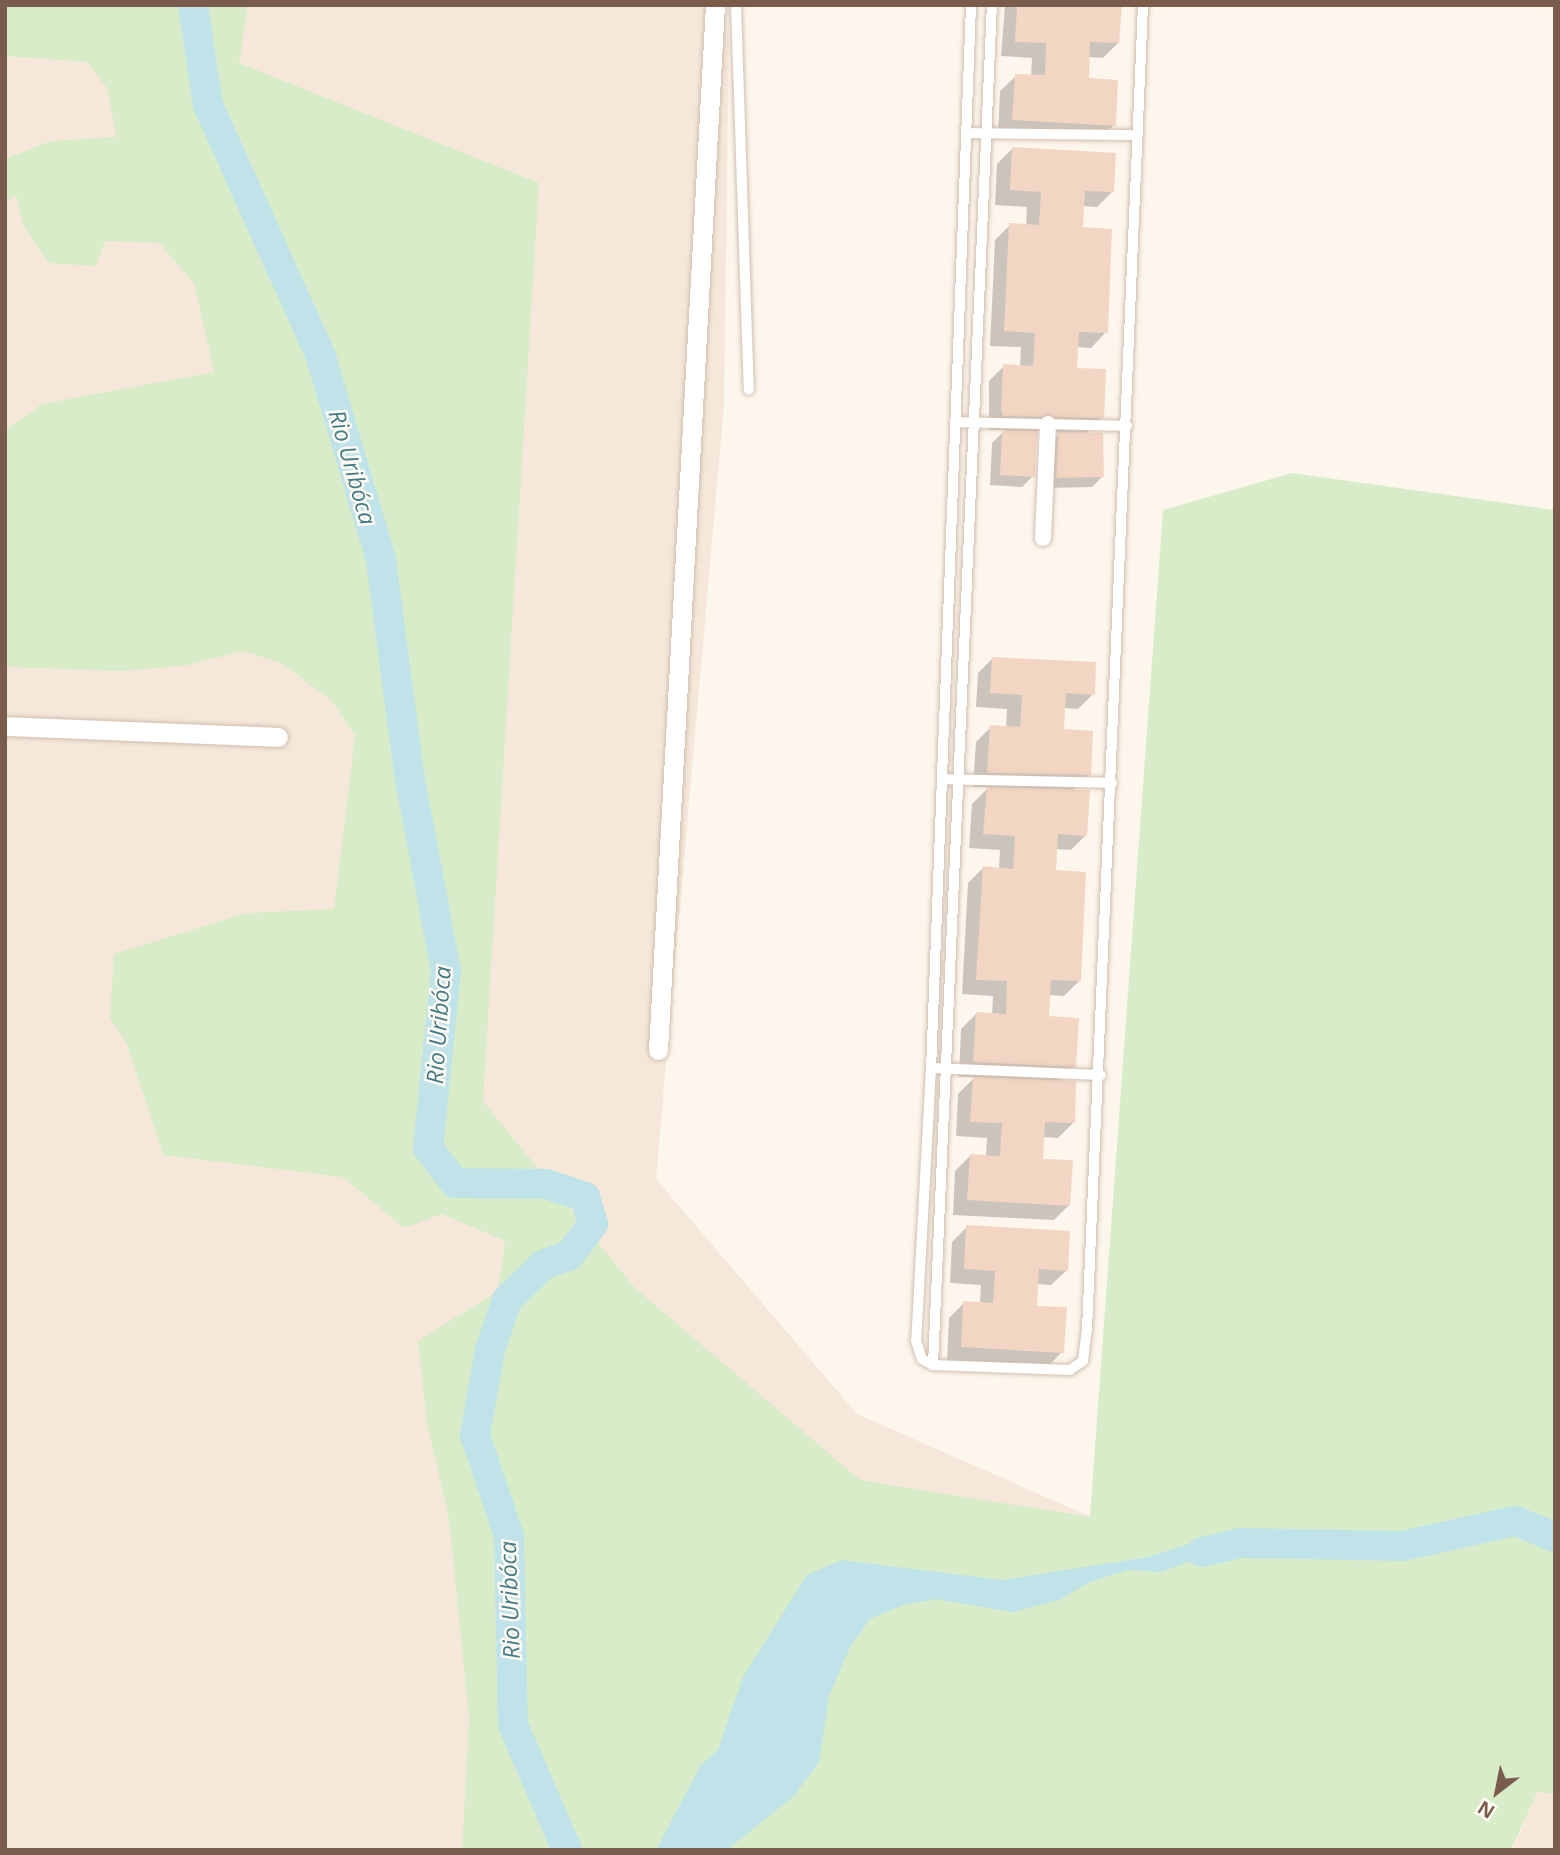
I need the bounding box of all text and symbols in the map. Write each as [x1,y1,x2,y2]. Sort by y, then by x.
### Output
water label: Rio Uribóca [323,406,383,528]
water label: Rio Uribóca [420,965,456,1085]
water label: Rio Uribóca [493,1541,525,1659]
north arrow [1462,1757,1532,1827]
text: N [1472,1795,1499,1825]

